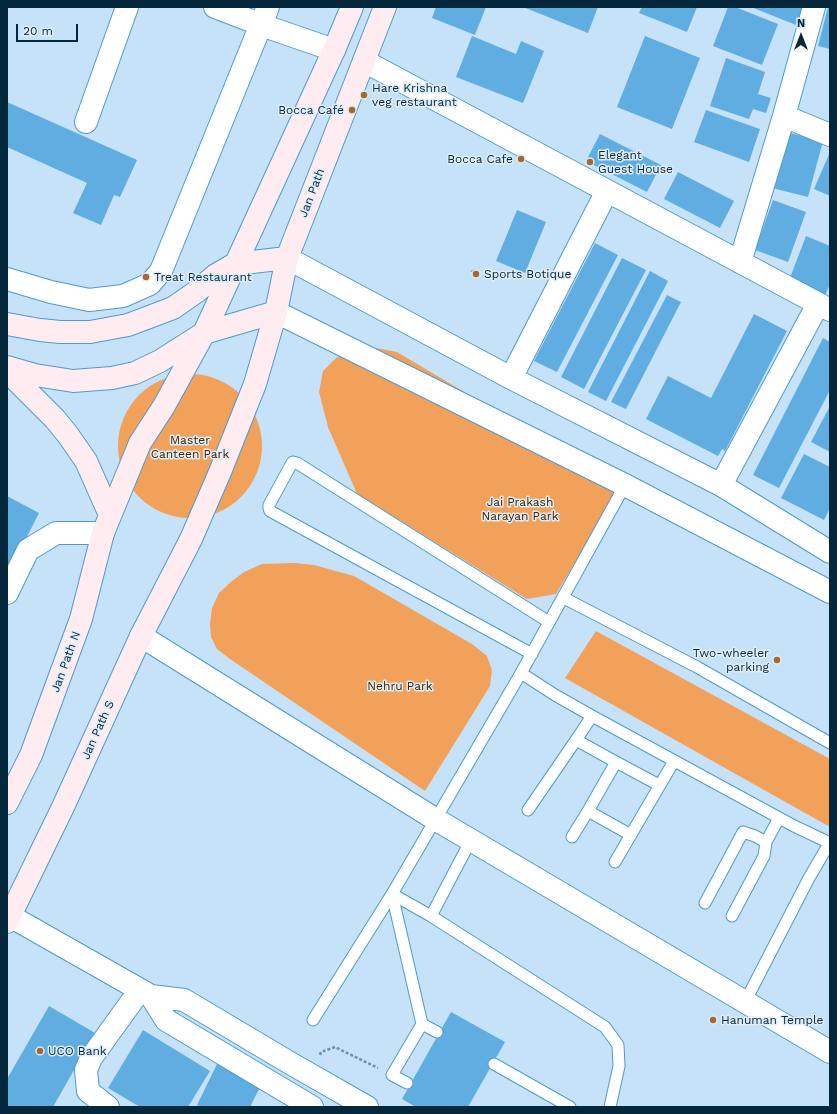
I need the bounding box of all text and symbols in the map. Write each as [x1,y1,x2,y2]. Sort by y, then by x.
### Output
scale bar [18,16,80,42]
north arrow [781,16,821,56]
text: N [797,17,805,30]
text: 20 m [23,24,53,38]
place label: Hare Krishna veg restaurant [372,81,457,109]
marker: Hare Krishna veg restaurant [359,90,369,100]
place label: Bocca Café [278,103,344,117]
marker: Bocca Café [347,105,357,115]
place label: Elegant Guest House [598,148,673,176]
place label: Bocca Cafe [447,152,513,166]
marker: Bocca Cafe [516,154,526,164]
marker: Elegant Guest House [585,157,595,167]
street label: Jan Path [296,167,328,219]
place label: Sports Botique [484,267,571,281]
marker: Sports Botique [471,269,481,279]
place label: Treat Restaurant [154,270,252,284]
marker: Treat Restaurant [141,272,151,282]
park label: Master Canteen Park [151,433,229,461]
park label: Jai Prakash Narayan Park [482,495,558,523]
street label: Jan Path N [48,629,84,695]
place label: Two-wheeler parking [693,646,769,674]
marker: Two-wheeler parking [772,655,782,665]
park label: Nehru Park [367,679,433,693]
street label: Jan Path S [79,698,117,762]
place label: Hanuman Temple [721,1013,824,1027]
marker: Hanuman Temple [708,1015,718,1025]
place label: UCO Bank [48,1044,107,1058]
marker: UCO Bank [35,1046,45,1056]

